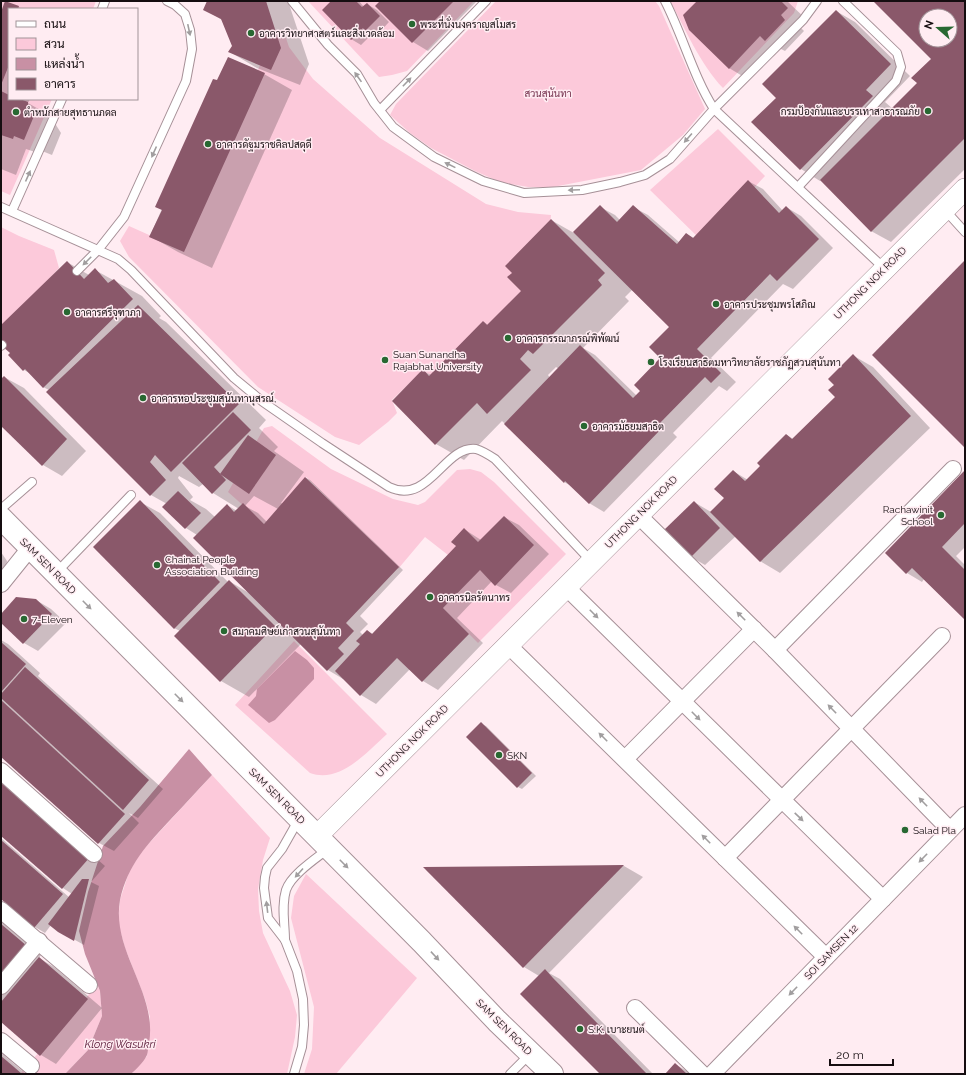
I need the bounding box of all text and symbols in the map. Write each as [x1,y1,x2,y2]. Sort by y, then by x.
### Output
legend [8,8,138,100]
north arrow [918,8,958,48]
place label: พระที่นั่งนงคราญสโมสร [420,16,516,31]
text: ถนน [44,17,67,31]
marker: พระที่นั่งนงคราญสโมสร [407,19,417,29]
text: N [922,19,937,31]
one-way arrow [187,24,193,36]
place label: อาคารวิทยาศาสตร์และสิ่งเวดล้อม [259,25,395,39]
marker: อาคารวิทยาศาสตร์และสิ่งเวดล้อม [246,28,256,38]
text: สวน [44,37,65,51]
text: แหล่งน้ำ [44,53,84,71]
one-way arrow [354,71,362,82]
text: อาคาร [44,77,76,91]
one-way arrow [402,78,411,87]
park label: สวนสุนันทา [524,87,572,101]
place label: กรมป้องกันและบรรเทาสาธารณภัย [781,105,920,117]
place label: ตำหนักสายสุทธานภดล [24,106,117,120]
marker: กรมป้องกันและบรรเทาสาธารณภัย [923,106,933,116]
marker: ตำหนักสายสุทธานภดล [11,107,21,117]
one-way arrow [684,134,693,143]
place label: อาคารดัฐมราชคิลปสดุดี [216,138,312,152]
marker: อาคารดัฐมราชคิลปสดุดี [203,139,213,149]
one-way arrow [151,146,157,158]
one-way arrow [444,161,455,168]
one-way arrow [25,170,31,181]
one-way arrow [568,187,580,194]
street label: UTHONG NOK ROAD [832,245,908,321]
one-way arrow [82,256,92,265]
place label: อาคารประชุมพรโสภิณ [724,298,815,312]
marker: อาคารประชุมพรโสภิณ [711,299,721,309]
place label: อาคารศรีจุฑาภา [75,306,141,320]
marker: อาคารศรีจุฑาภา [62,307,72,317]
place label: อาคารกรรณาภรณ์พิพัฒน์ [516,331,619,344]
marker: อาคารกรรณาภรณ์พิพัฒน์ [503,333,513,343]
place label: Suan Sunandha Rajabhat University [393,349,482,372]
marker: Suan Sunandha Rajabhat University [380,355,390,365]
place label: โรงเรียนสาธิตมหาวิทยาลัยราชภัฏสวนสุนันทา [658,356,841,370]
marker: โรงเรียนสาธิตมหาวิทยาลัยราชภัฏสวนสุนันทา [646,357,656,367]
place label: อาคารหอประชุมสุนันทานุสรณ์, [151,391,276,406]
marker: อาคารหอประชุมสุนันทานุสรณ์, [138,393,148,403]
place label: อาคารมัธยมสาธิต [592,420,664,432]
marker: อาคารมัธยมสาธิต [579,421,589,431]
street label: UTHONG NOK ROAD [603,474,679,550]
place label: Rachawinit School [883,504,934,527]
marker: Rachawinit School [936,510,946,520]
street label: SAM SEN ROAD [18,536,78,596]
place label: Chainat People Association Building [165,554,258,577]
marker: Chainat People Association Building [152,560,162,570]
place label: อาคารนิลรัตนาทร [438,591,510,603]
marker: อาคารนิลรัตนาทร [425,592,435,602]
one-way arrow [82,600,92,610]
one-way arrow [589,609,599,619]
one-way arrow [736,611,746,621]
marker: 7-Eleven [19,614,29,624]
place label: 7-Eleven [32,614,73,625]
place label: สมาคมศิษย์เก่าสวนสุนันทา [232,624,341,639]
marker: สมาคมศิษย์เก่าสวนสุนันทา [219,626,229,636]
one-way arrow [174,693,184,703]
street label: UTHONG NOK ROAD [374,703,450,779]
one-way arrow [827,704,837,714]
one-way arrow [691,711,701,720]
one-way arrow [598,732,608,742]
marker: SKN [494,750,504,760]
place label: SKN [507,750,527,761]
street label: SAM SEN ROAD [247,766,307,826]
one-way arrow [918,797,928,807]
one-way arrow [794,812,804,822]
marker: Salad Pla [900,825,910,835]
place label: Salad Pla [913,825,956,836]
one-way arrow [701,834,711,844]
one-way arrow [918,853,927,863]
one-way arrow [339,859,349,869]
one-way arrow [295,868,304,878]
one-way arrow [263,901,270,913]
street label: SOI SAMSEN 12 [802,922,860,982]
one-way arrow [793,925,803,935]
one-way arrow [431,951,440,962]
one-way arrow [788,986,798,996]
street label: SAM SEN ROAD [474,997,534,1057]
place label: S.K. เบาะยนต์ [588,1022,645,1035]
marker: S.K. เบาะยนต์ [575,1024,585,1034]
water label: Klong Wasukri [84,1038,156,1051]
scale bar [830,1041,893,1067]
text: 20 m [836,1048,864,1062]

